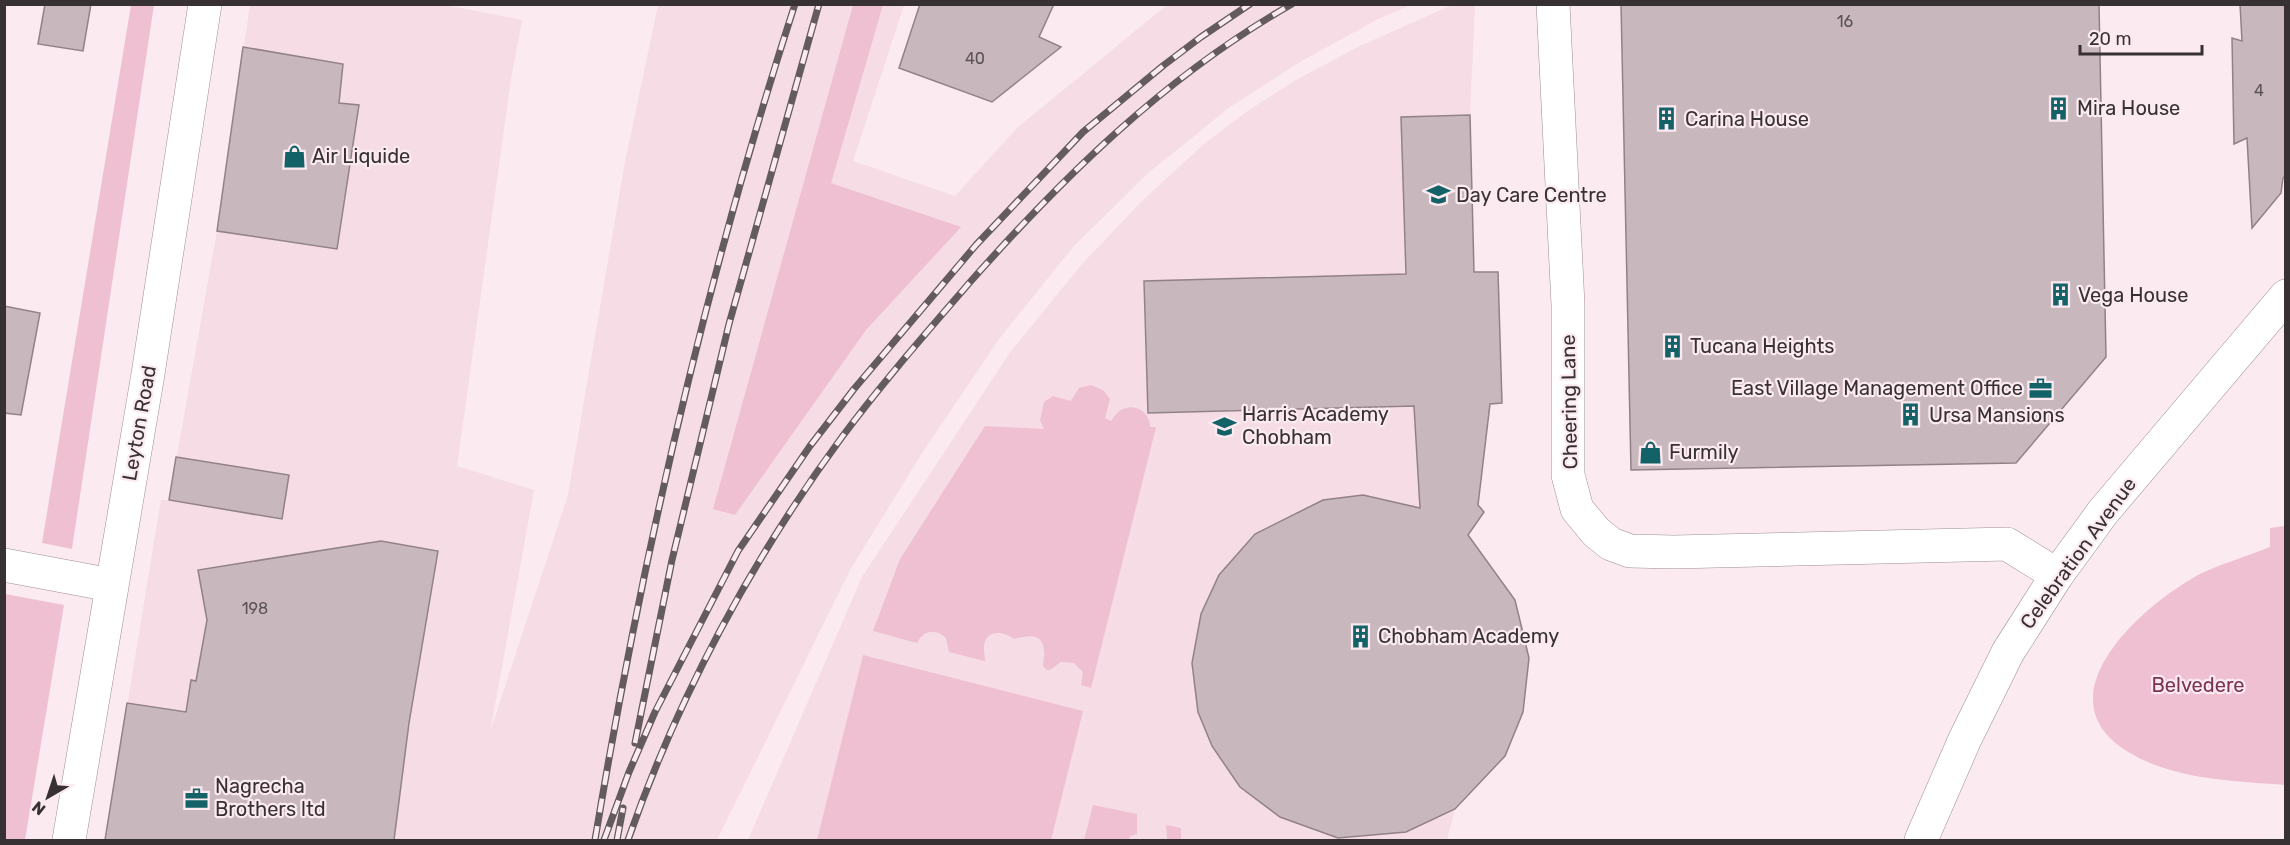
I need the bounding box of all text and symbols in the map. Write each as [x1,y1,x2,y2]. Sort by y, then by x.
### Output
house number: 16 [1837,12,1854,31]
scale bar [2080,18,2202,56]
text: 20 m [2089,28,2131,50]
house number: 40 [965,49,985,68]
house number: 4 [2254,81,2264,100]
building icon: Mira House [2046,95,2072,121]
place label: Mira House [2077,96,2180,120]
building icon: Carina House [1654,106,1680,132]
place label: Carina House [1685,107,1809,131]
shop icon: Air Liquide [281,143,307,169]
place label: Air Liquide [312,144,410,168]
school or university icon: Day Care Centre [1425,182,1451,208]
place label: Day Care Centre [1456,183,1607,207]
building icon: Vega House [2047,282,2073,308]
place label: Vega House [2078,283,2188,307]
building icon: Tucana Heights [1659,333,1685,359]
street label: Cheering Lane [1556,334,1582,470]
place label: Tucana Heights [1690,334,1834,358]
street label: Leyton Road [117,363,161,483]
office icon: East Village Management Office [2028,375,2054,401]
place label: East Village Management Office [1731,376,2023,400]
place label: Harris Academy Chobham [1242,402,1389,449]
building icon: Ursa Mansions [1898,402,1924,428]
place label: Ursa Mansions [1929,403,2065,427]
school or university icon: Harris Academy Chobham [1211,413,1237,439]
shop icon: Furmily [1638,439,1664,465]
place label: Furmily [1669,440,1739,464]
street label: Celebration Avenue [2015,473,2141,633]
house number: 198 [242,599,268,618]
building icon: Chobham Academy [1347,623,1373,649]
place label: Chobham Academy [1378,624,1559,648]
park label: Belvedere [2151,673,2245,697]
north arrow [18,767,78,827]
place label: Nagrecha Brothers ltd [215,774,326,821]
office icon: Nagrecha Brothers ltd [184,785,210,811]
text: N [28,797,49,819]

